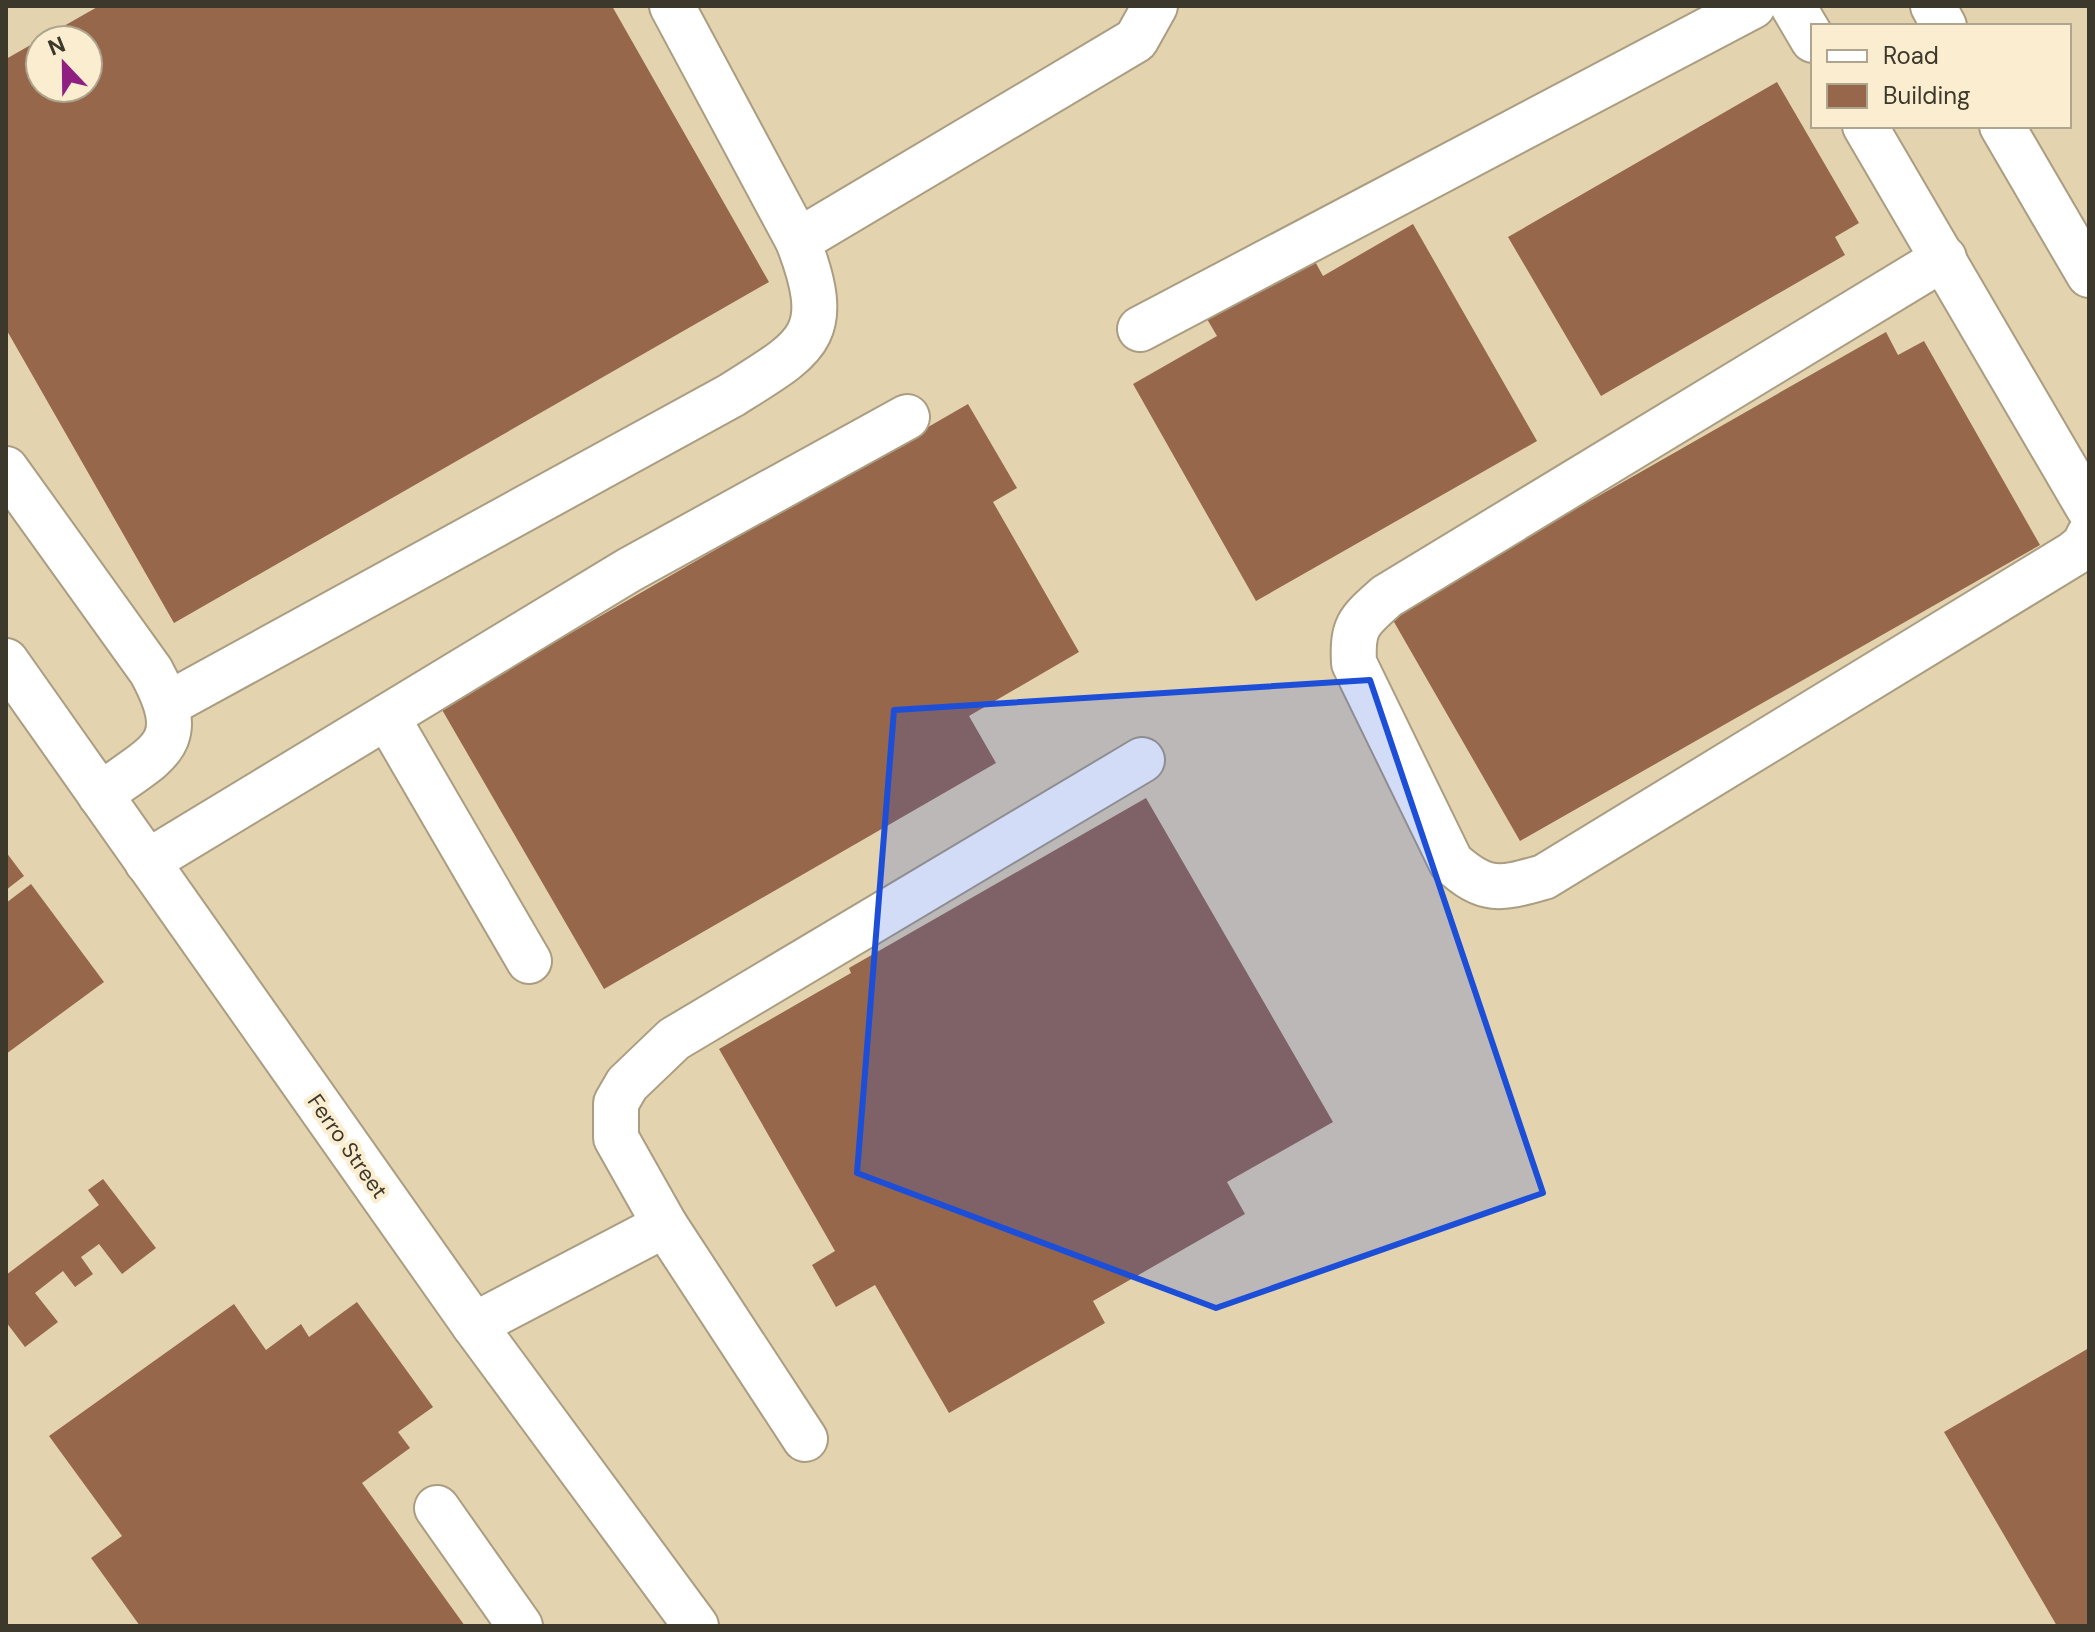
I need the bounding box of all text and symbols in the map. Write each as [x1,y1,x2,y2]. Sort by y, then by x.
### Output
north arrow [24,24,104,104]
legend [1811,24,2071,128]
text: N [44,29,70,62]
text: Road [1883,40,1939,71]
text: Building [1883,80,1970,111]
street label: Ferro Street [301,1088,394,1204]

